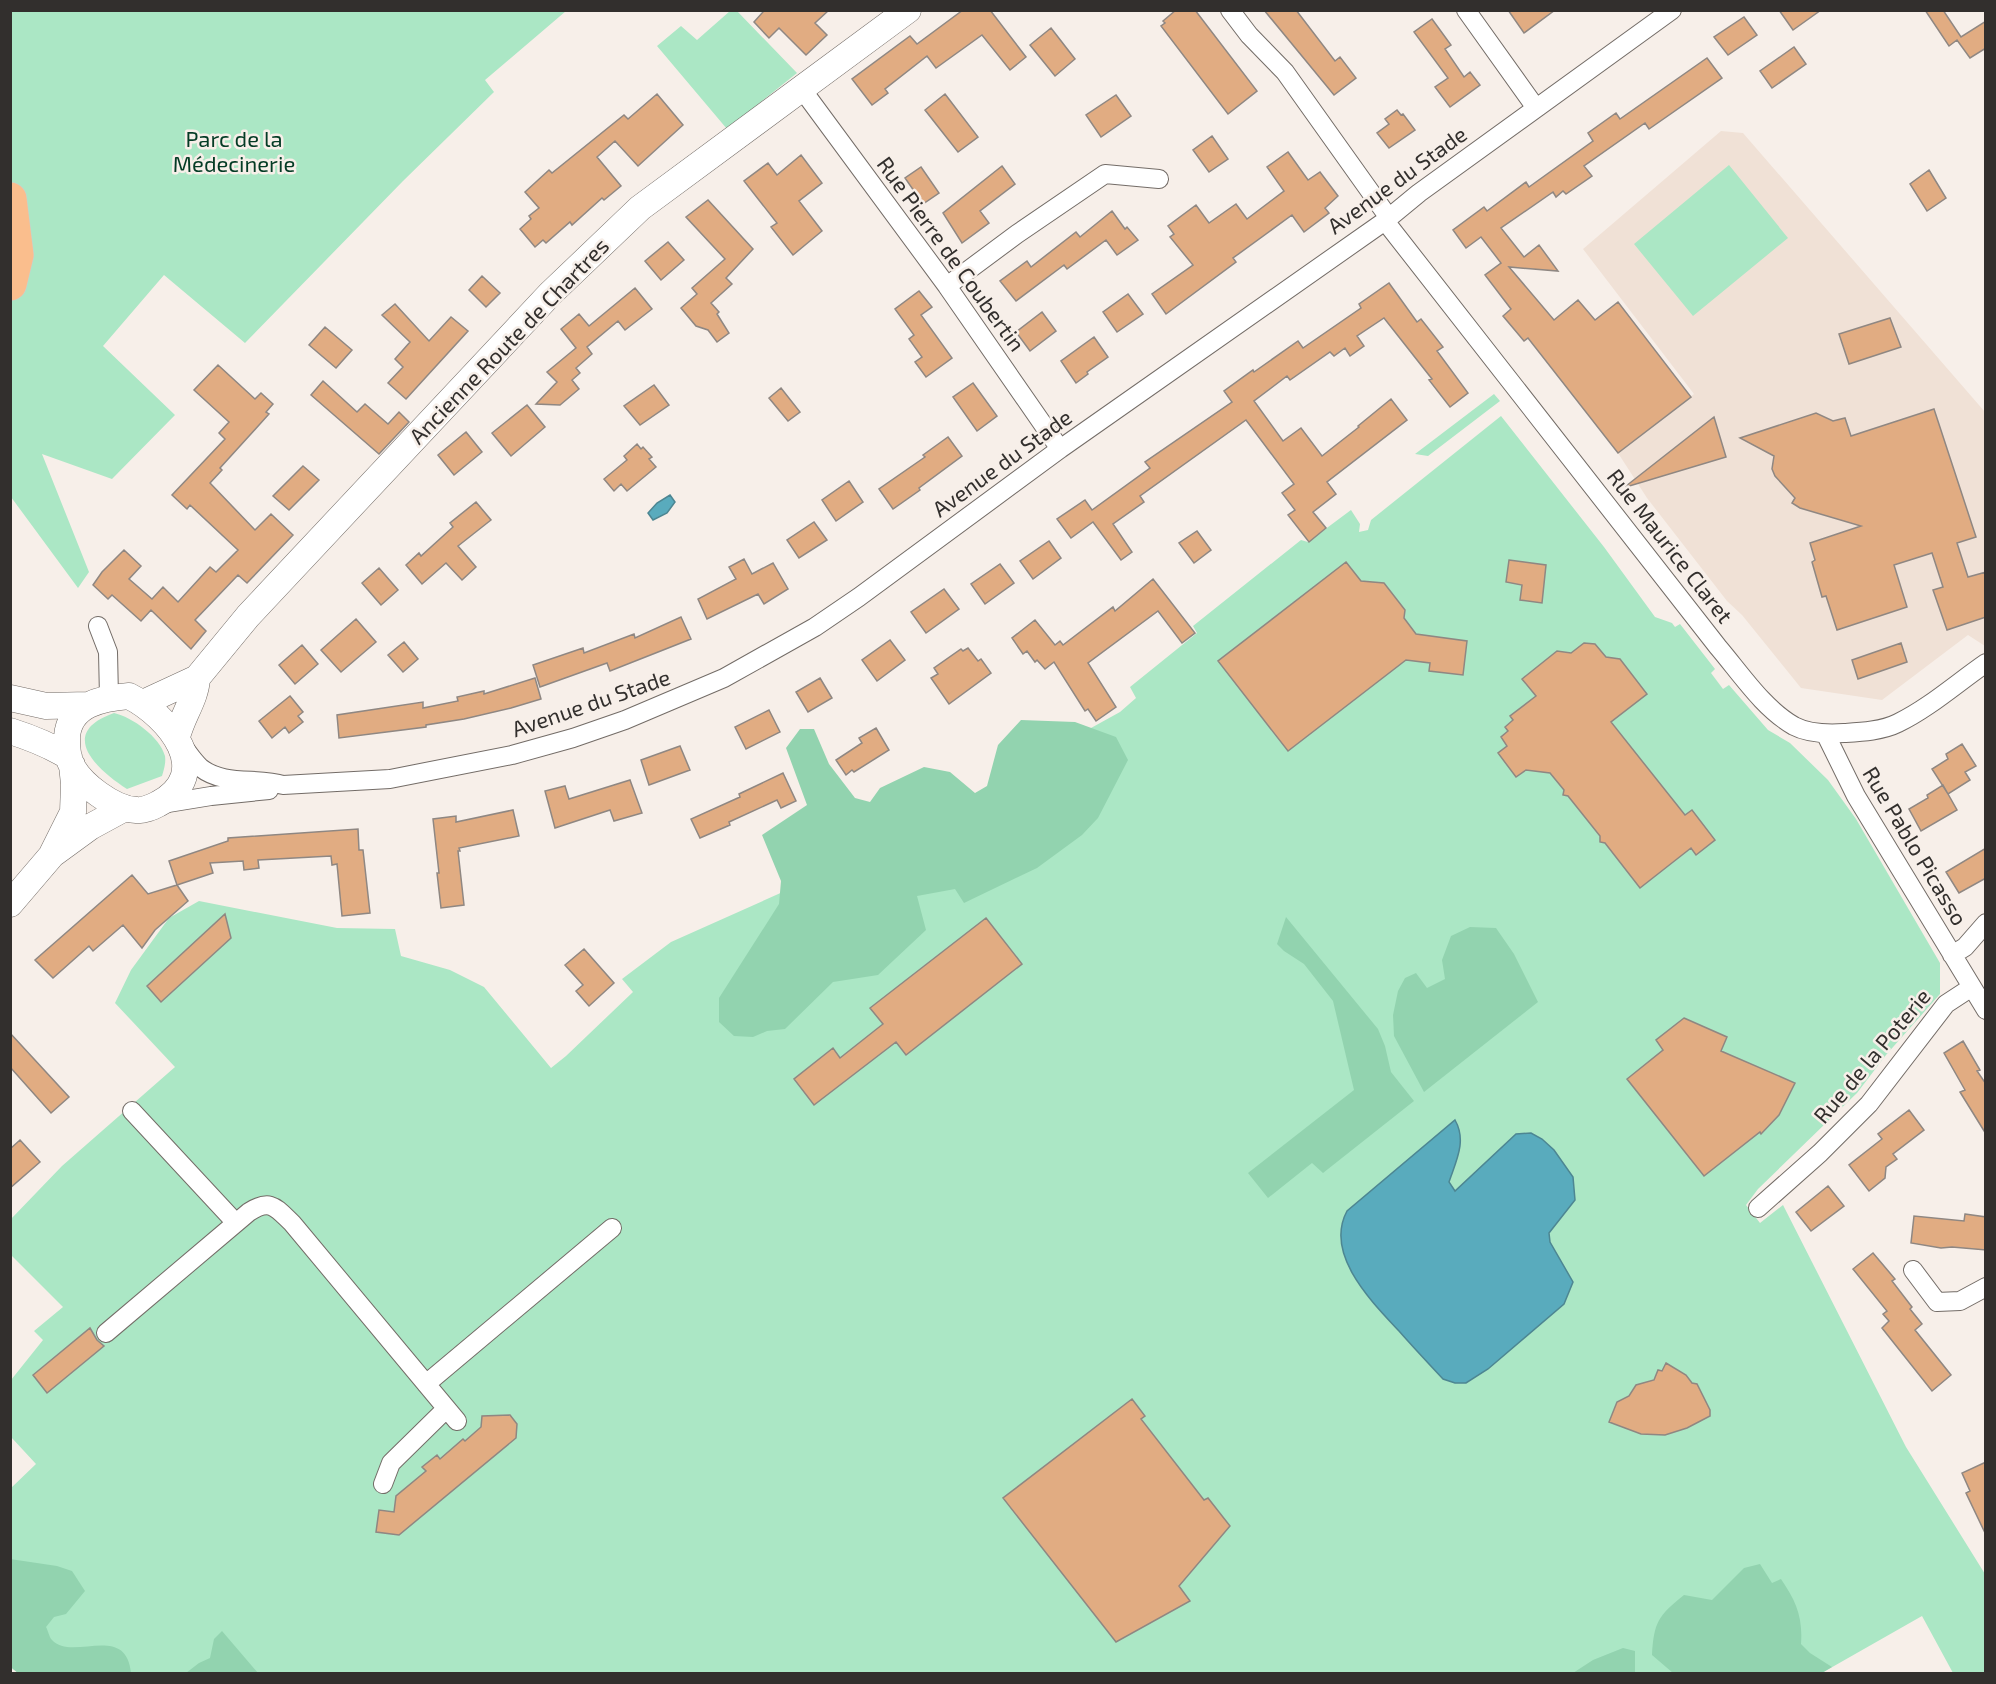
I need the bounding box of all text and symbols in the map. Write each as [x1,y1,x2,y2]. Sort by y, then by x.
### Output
street label: Avenue du Stade [1322,120,1471,238]
park label: Parc de la Médecinerie [173,125,295,176]
street label: Rue Pierre de Coubertin [873,151,1031,356]
street label: Ancienne Route de Chartres [403,232,613,449]
street label: Avenue du Stade [927,403,1076,521]
street label: Rue Maurice Claret [1603,463,1739,628]
street label: Avenue du Stade [508,663,673,741]
street label: Rue Pablo Picasso [1858,761,1973,930]
street label: Rue de la Poterie [1808,983,1935,1128]

